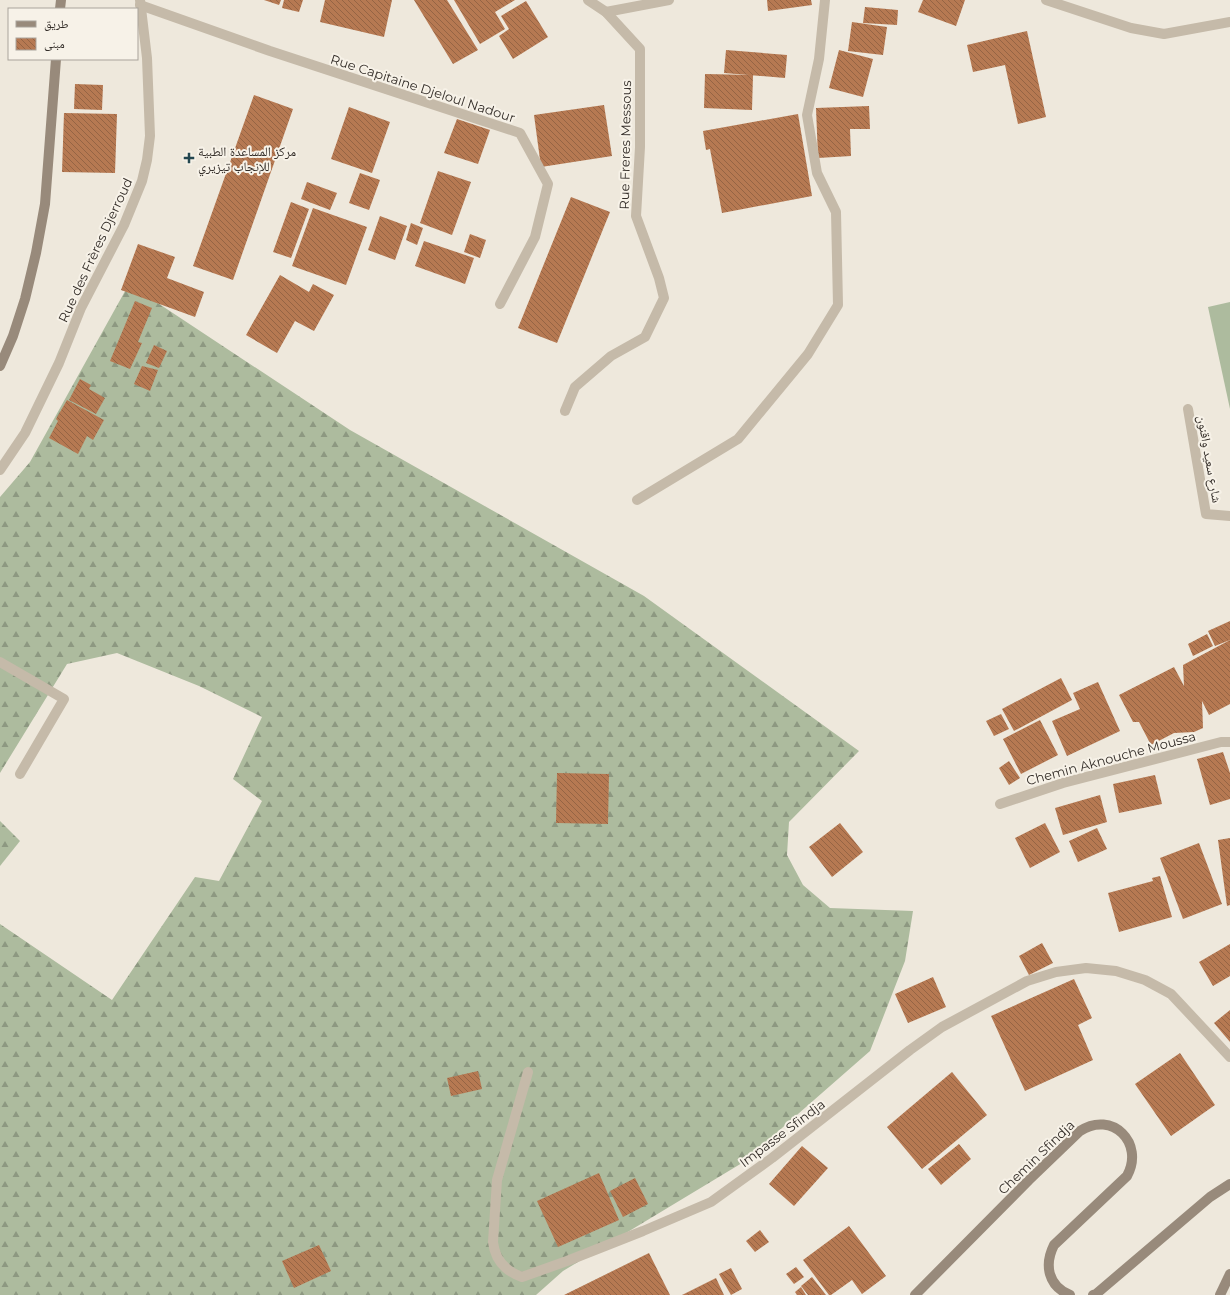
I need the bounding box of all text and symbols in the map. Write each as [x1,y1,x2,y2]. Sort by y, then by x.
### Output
legend [8,8,138,60]
text: طريق [44,16,69,31]
text: مبنى [44,36,65,51]
street label: Rue Capitaine Djeloul Nadour [329,51,517,125]
street label: Rue Freres Messous [616,80,634,210]
place label: مركز المساعدة الطبية للإنجاب تيزيري [198,143,296,177]
marker: مركز المساعدة الطبية للإنجاب تيزيري [183,152,195,164]
street label: Rue des Frères Djerroud [54,175,136,325]
street label: شارع سعيد واقنون [1192,414,1226,504]
street label: Chemin Aknouche Moussa [1024,728,1198,788]
street label: Impasse Sfindja [736,1096,828,1170]
street label: Chemin Sfindja [994,1116,1078,1198]

